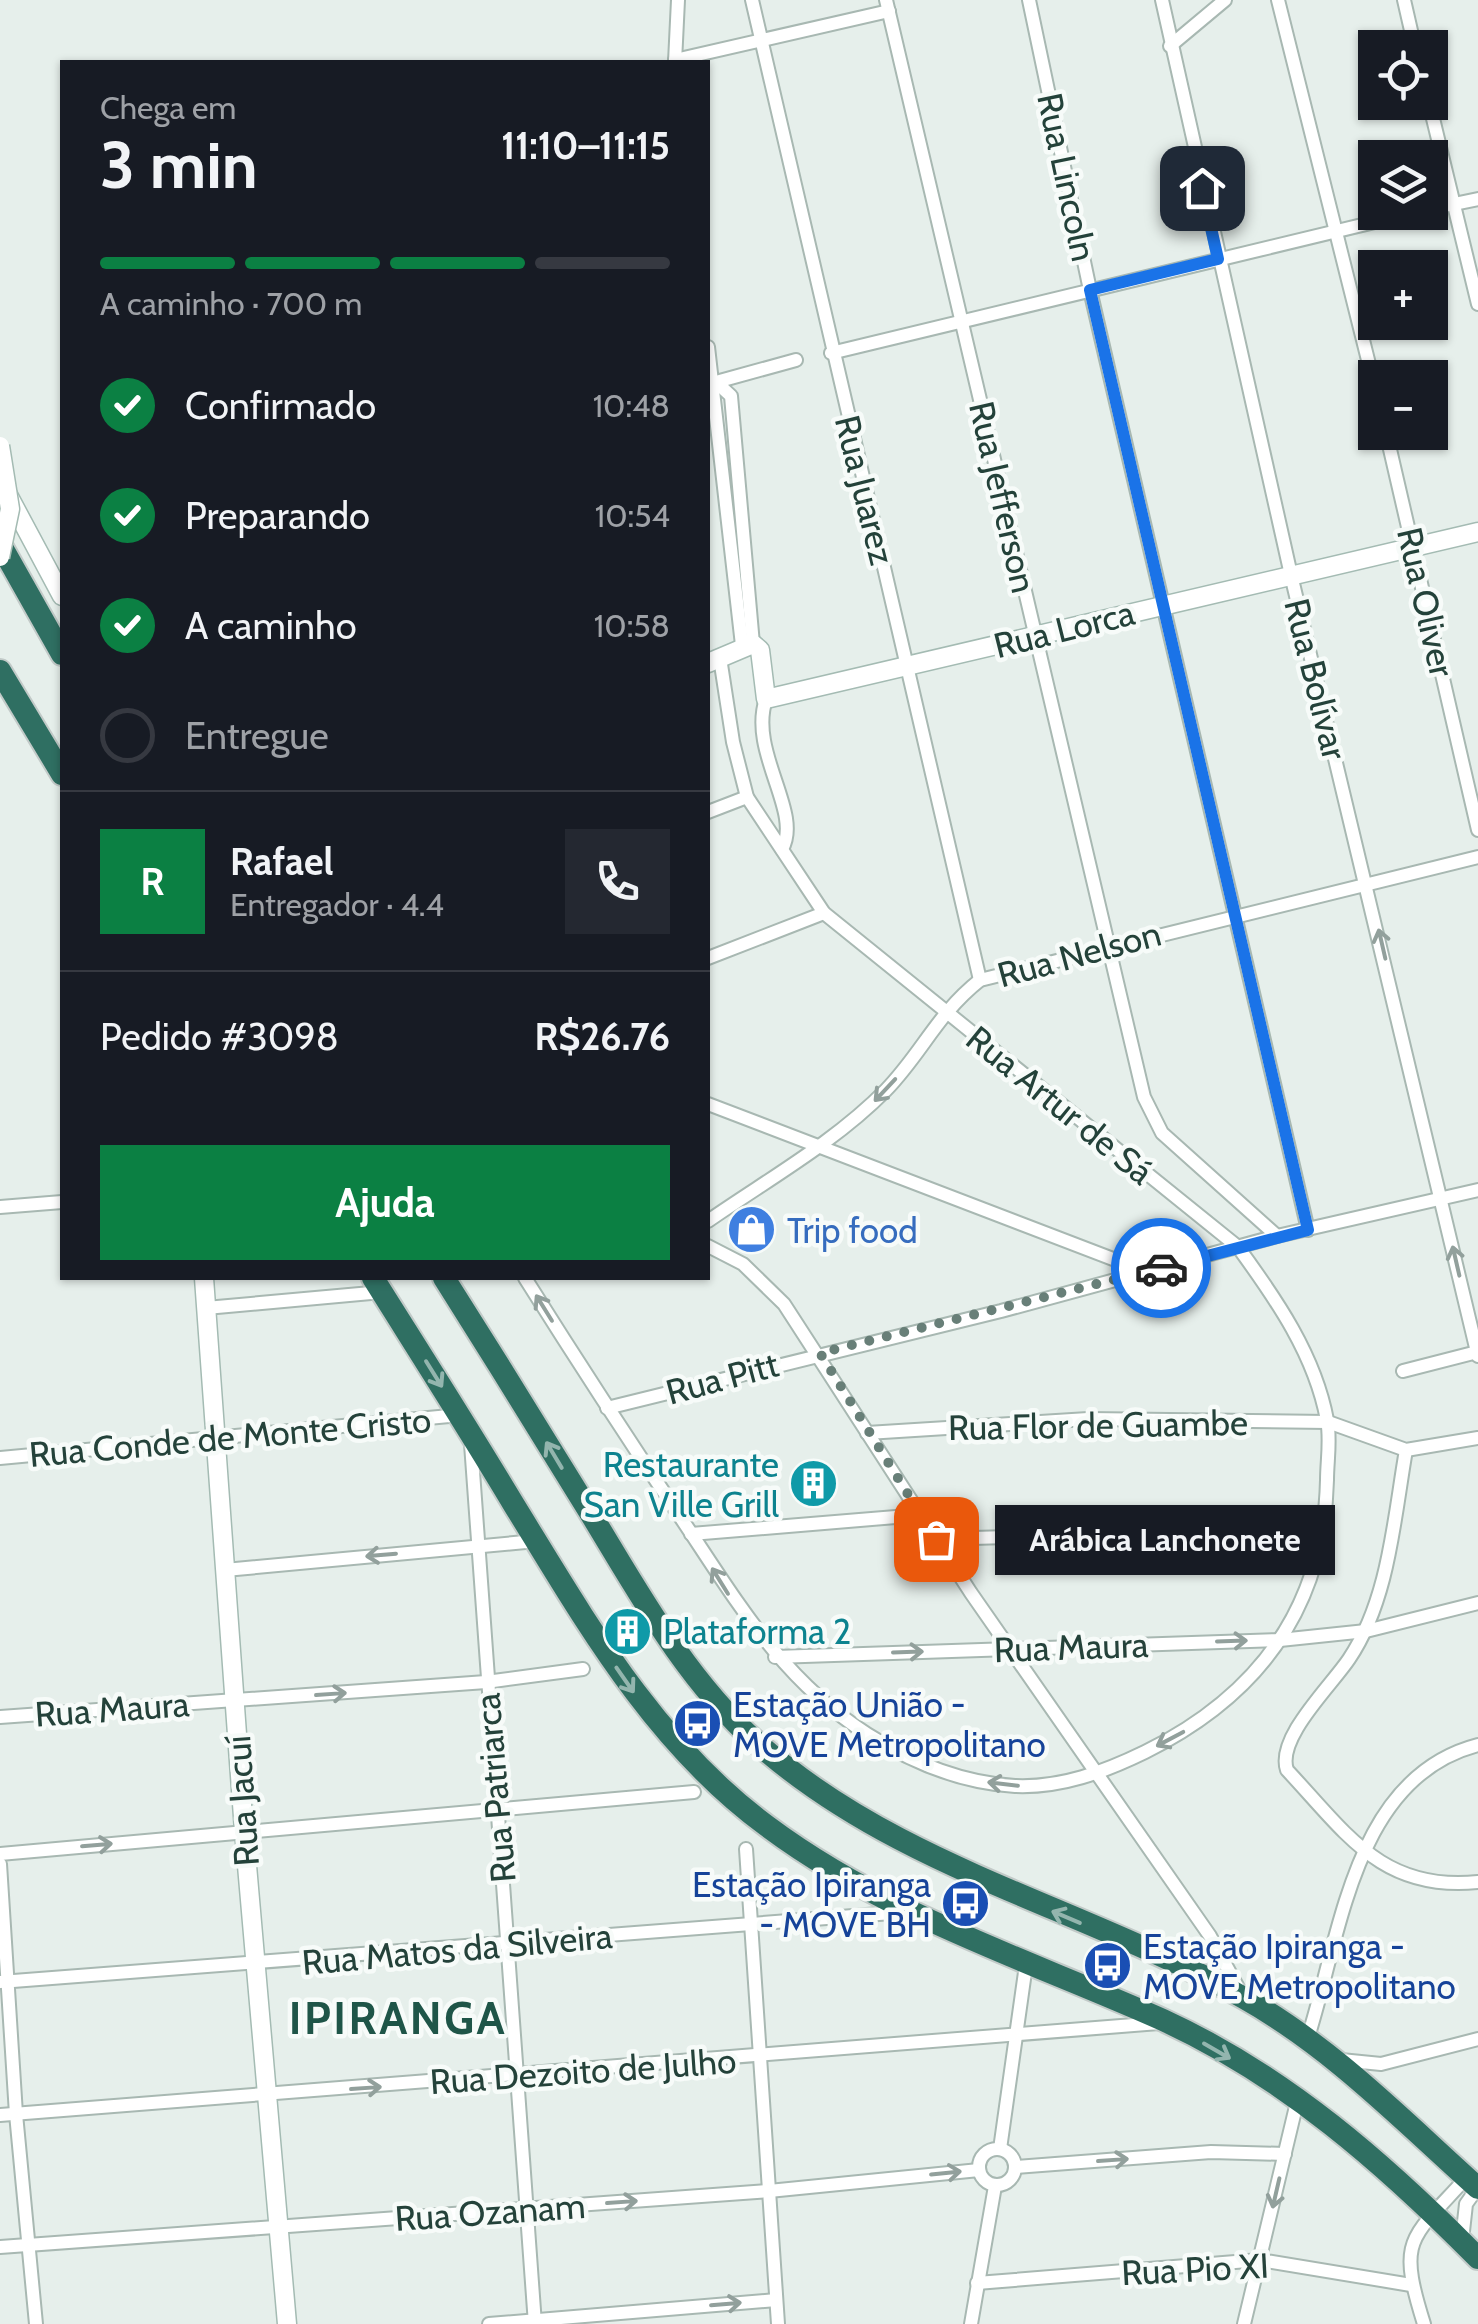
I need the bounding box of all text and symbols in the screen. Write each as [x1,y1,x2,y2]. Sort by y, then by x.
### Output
map controls [1358,30,1448,450]
button: locate [1358,30,1448,120]
text: Chega em [100,88,236,127]
street label: Rua Lincoln [1028,89,1106,265]
text: 11:10–11:15 [501,122,670,169]
text: 3 min [100,125,258,204]
button: layers [1358,140,1448,230]
pin [1160,146,1245,231]
icon: home [1175,161,1230,216]
button: + [1358,250,1448,340]
text: A caminho · 700 m [100,284,362,323]
button: − [1358,360,1448,450]
icon: check [100,378,155,433]
text: Confirmado [185,382,376,429]
text: 10:48 [593,386,670,425]
street label: Rua Jefferson [960,397,1046,597]
street label: Rua Juarez [826,411,904,569]
icon: check [100,488,155,543]
text: Preparando [185,492,370,539]
text: 10:54 [595,496,670,535]
street label: Rua Oliver [1388,523,1464,681]
street label: Rua Lorca [989,591,1139,667]
street label: Rua Bolívar [1275,594,1357,764]
icon: check [100,598,155,653]
text: A caminho [185,602,357,649]
text: 10:58 [594,606,670,645]
text: Entregue [185,712,329,759]
button: phone [565,829,670,934]
text: Rafael [230,838,334,885]
text: R [141,858,164,905]
text: Entregador · 4.4 [230,885,444,924]
street label: Rua Nelson [993,912,1165,996]
one-way arrow [1372,929,1390,961]
text: Pedido #3098 [100,1013,339,1060]
text: R$26.76 [534,1013,670,1060]
street label: Rua Artur de Sá [958,1017,1162,1194]
one-way arrow [873,1077,897,1101]
button: Ajuda [100,1145,670,1260]
shop icon: Trip food [726,1204,778,1256]
place label: Trip food [787,1209,918,1252]
courier [1111,1218,1211,1318]
icon: car [1134,1241,1189,1296]
one-way arrow [1446,1246,1464,1278]
one-way arrow [534,1294,554,1323]
street label: Rua Pitt [661,1342,783,1414]
one-way arrow [424,1359,444,1388]
street label: Rua Conde de Monte Cristo [27,1398,433,1476]
street label: Rua Flor de Guambe [948,1401,1248,1449]
one-way arrow [544,1441,565,1470]
place label: Restaurante San Ville Grill [584,1443,780,1526]
building icon: Restaurante San Ville Grill [788,1458,840,1510]
pin [894,1497,979,1582]
callout: Arábica Lanchonete [996,1504,1336,1574]
icon: bag [909,1512,964,1567]
text: Arábica Lanchonete [1029,1520,1301,1559]
one-way arrow [365,1546,397,1565]
one-way arrow [710,1567,731,1596]
building icon: Plataforma 2 [602,1605,654,1657]
place label: Plataforma 2 [663,1610,851,1653]
street label: Rua Maura [993,1623,1149,1671]
one-way arrow [1216,1632,1248,1651]
one-way arrow [891,1643,923,1662]
one-way arrow [614,1665,635,1693]
street label: Rua Maura [33,1682,191,1736]
place label: Estação União - MOVE Metropolitano [733,1683,1046,1766]
one-way arrow [315,1684,347,1703]
street label: Rua Patriarca [465,1691,525,1885]
bus stop icon: Estação União - MOVE Metropolitano [672,1698,724,1750]
one-way arrow [1155,1730,1185,1749]
street label: Rua Jacuí [216,1734,268,1868]
one-way arrow [987,1774,1019,1793]
one-way arrow [80,1835,113,1854]
place label: Estação Ipiranga - MOVE BH [692,1863,931,1946]
bus stop icon: Estação Ipiranga - MOVE BH [940,1878,992,1930]
one-way arrow [1051,1907,1082,1925]
street label: Rua Matos da Silveira [300,1914,614,1984]
place label: Estação Ipiranga - MOVE Metropolitano [1143,1925,1456,2008]
bus stop icon: Estação Ipiranga - MOVE Metropolitano [1082,1940,1134,1992]
district label: IPIRANGA [289,1991,507,2045]
street label: Rua Dezoito de Julho [428,2039,738,2103]
one-way arrow [1202,2041,1231,2061]
one-way arrow [349,2078,381,2097]
one-way arrow [1096,2150,1128,2169]
one-way arrow [929,2163,961,2182]
one-way arrow [1266,2176,1284,2208]
street label: Rua Ozanam [393,2184,587,2240]
one-way arrow [606,2192,638,2211]
street label: Rua Pio XI [1120,2244,1270,2294]
one-way arrow [709,2295,741,2314]

